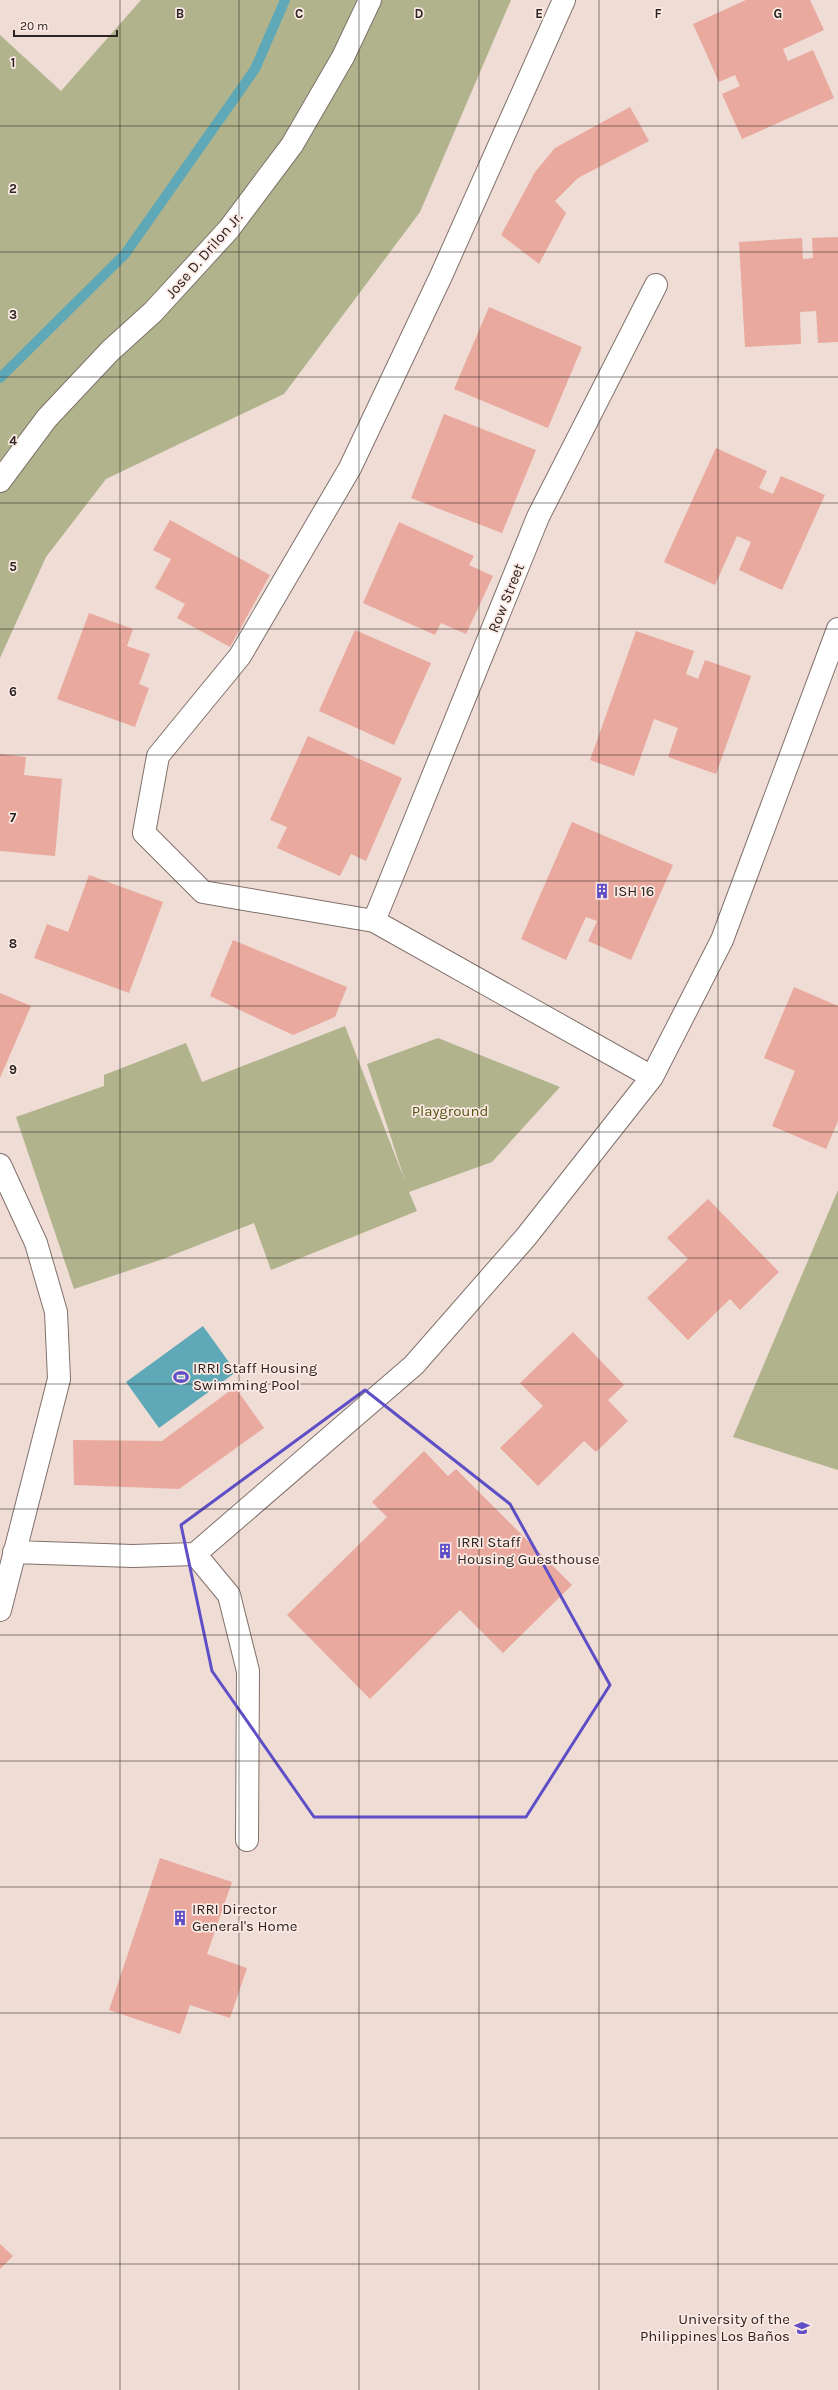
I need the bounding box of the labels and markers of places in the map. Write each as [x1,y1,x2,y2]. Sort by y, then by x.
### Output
building icon: ISH 16 [593,882,611,900]
place label: ISH 16 [614,882,654,900]
place label: IRRI Staff Housing Swimming Pool [193,1359,318,1394]
sports icon: IRRI Staff Housing Swimming Pool [172,1368,190,1386]
place label: IRRI Staff Housing Guesthouse [457,1533,600,1568]
building icon: IRRI Staff Housing Guesthouse [436,1542,454,1560]
place label: IRRI Director General's Home [192,1900,297,1935]
building icon: IRRI Director General's Home [171,1909,189,1927]
place label: University of the Philippines Los Baños [640,2310,790,2345]
school or university icon: University of the Philippines Los Baños [793,2319,811,2337]

